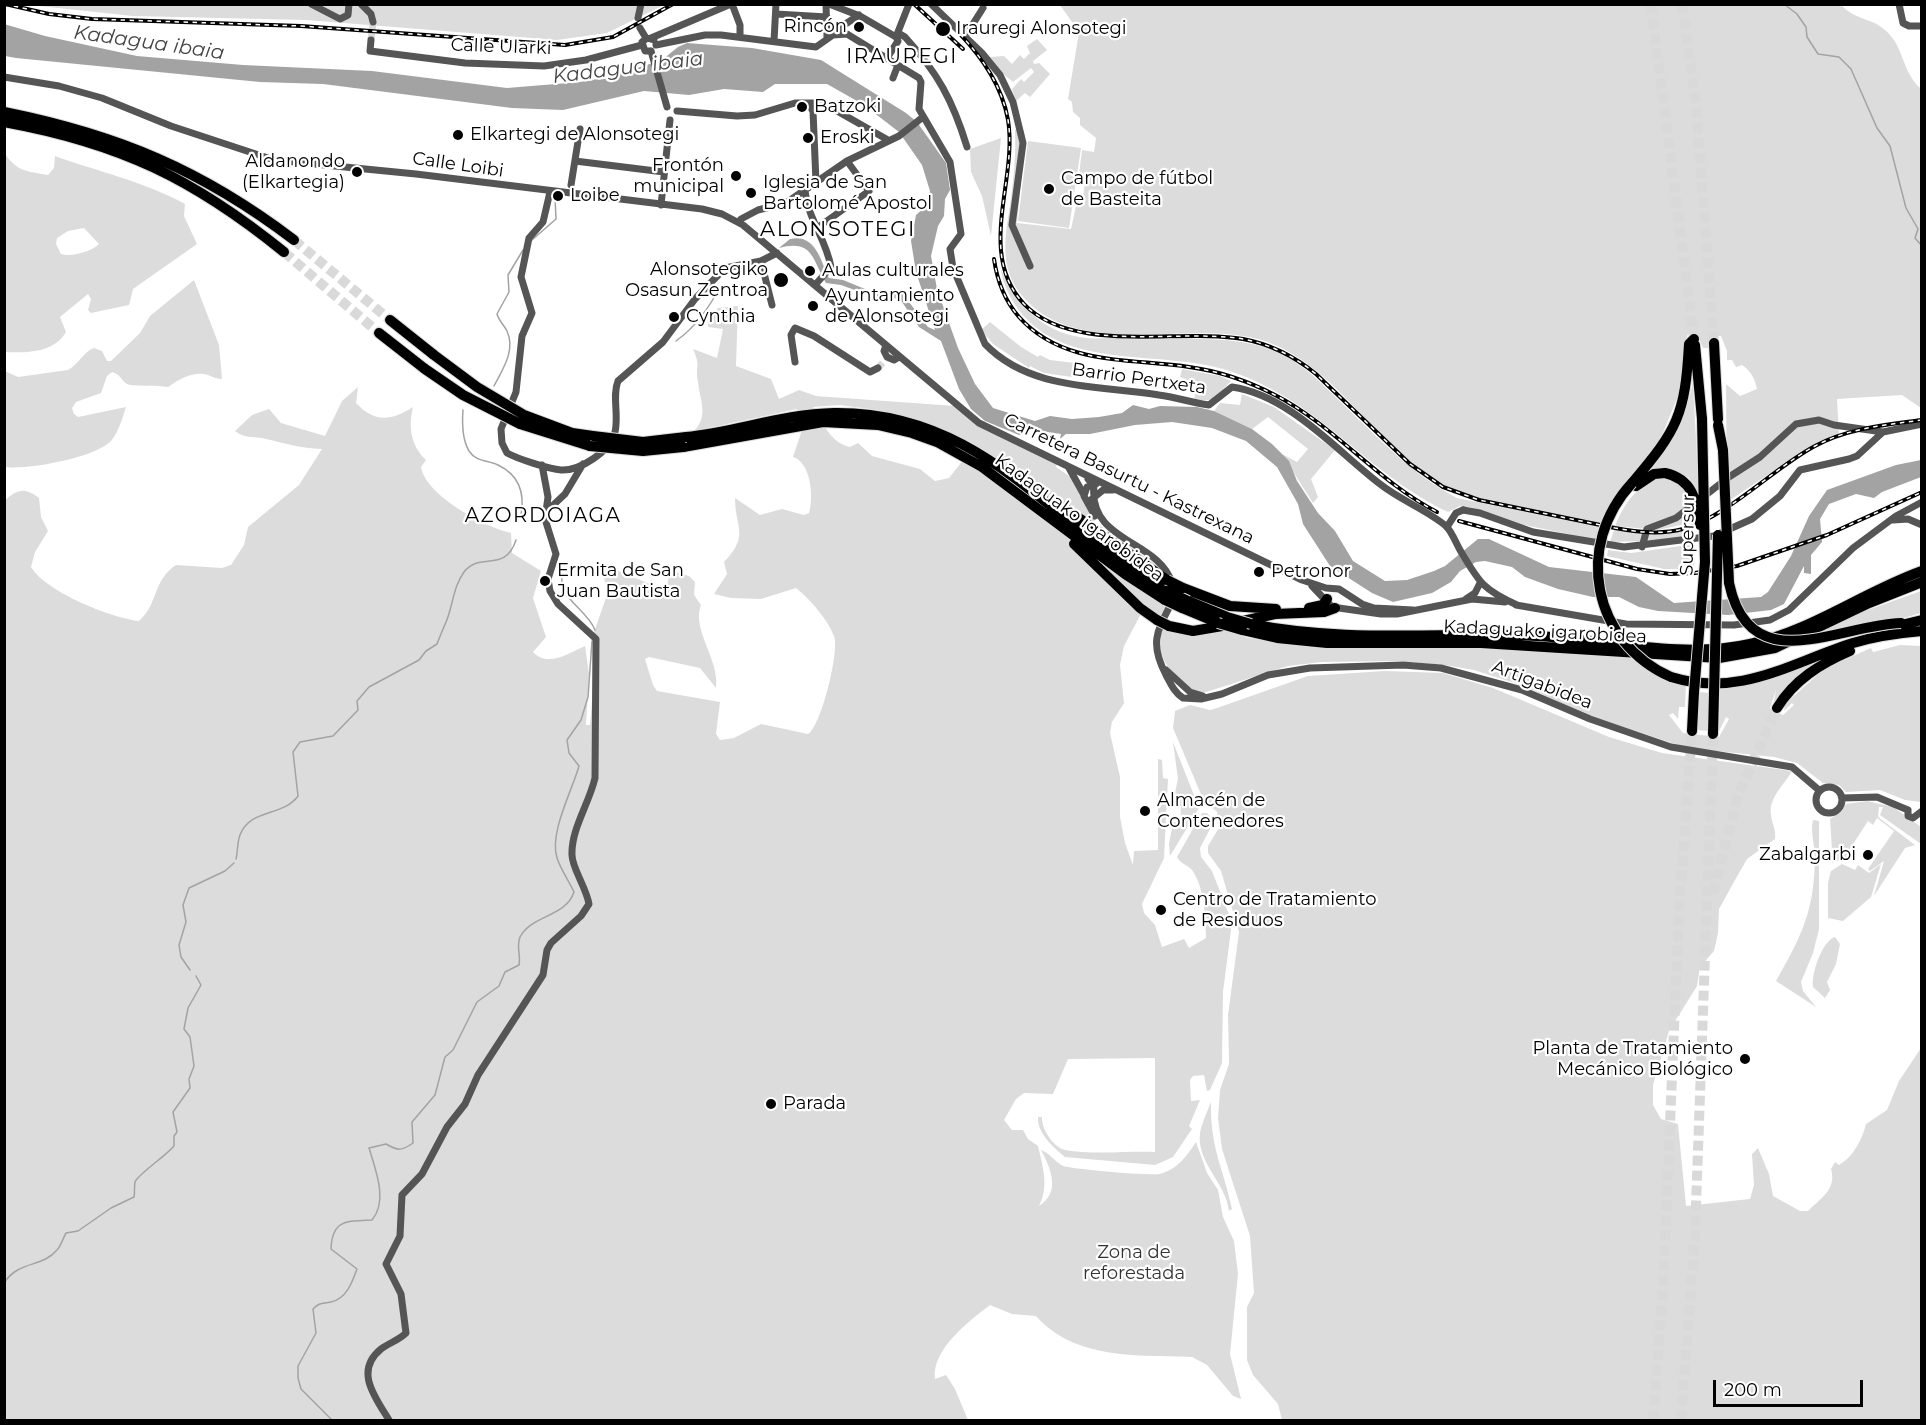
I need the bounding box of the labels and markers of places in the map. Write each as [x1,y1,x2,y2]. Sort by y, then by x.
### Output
place label: Rincón [784,16,847,38]
place label: Irauregi Alonsotegi [956,18,1127,40]
marker: Rincón [852,20,866,34]
marker: Irauregi Alonsotegi [934,20,952,38]
place label: Batzoki [814,96,881,118]
marker: Batzoki [795,100,809,114]
place label: Elkartegi de Alonsotegi [470,124,679,146]
place label: Eroski [820,127,875,149]
marker: Elkartegi de Alonsotegi [451,128,465,142]
marker: Eroski [801,131,815,145]
place label: Aldanondo (Elkartegia) [242,151,345,194]
place label: Frontón municipal [633,155,724,198]
marker: Aldanondo (Elkartegia) [350,165,364,179]
place label: Campo de fútbol de Basteita [1061,168,1213,210]
marker: Frontón municipal [729,169,743,183]
place label: Iglesia de San Bartolomé Apostol [763,172,932,214]
marker: Campo de fútbol de Basteita [1042,182,1056,196]
place label: Loibe [570,185,620,207]
marker: Iglesia de San Bartolomé Apostol [744,186,758,200]
marker: Loibe [551,189,565,203]
place label: Alonsotegiko Osasun Zentroa [625,259,768,302]
place label: Aulas culturales [822,260,964,282]
marker: Aulas culturales [803,264,817,278]
marker: Alonsotegiko Osasun Zentroa [772,271,790,289]
place label: Ayuntamiento de Alonsotegi [825,285,954,328]
marker: Ayuntamiento de Alonsotegi [806,299,820,313]
place label: Cynthia [686,306,756,328]
marker: Cynthia [667,310,681,324]
place label: Ermita de San Juan Bautista [557,560,684,602]
place label: Petronor [1271,561,1351,583]
marker: Petronor [1252,565,1266,579]
marker: Ermita de San Juan Bautista [538,574,552,588]
place label: Almacén de Contenedores [1157,790,1284,832]
marker: Almacén de Contenedores [1138,804,1152,818]
place label: Zabalgarbi [1759,844,1856,866]
marker: Zabalgarbi [1861,848,1875,862]
place label: Centro de Tratamiento de Residuos [1173,889,1376,932]
marker: Centro de Tratamiento de Residuos [1154,903,1168,917]
place label: Planta de Tratamiento Mecánico Biológico [1532,1038,1733,1080]
marker: Planta de Tratamiento Mecánico Biológico [1738,1052,1752,1066]
place label: Parada [783,1093,846,1115]
marker: Parada [764,1097,778,1111]

